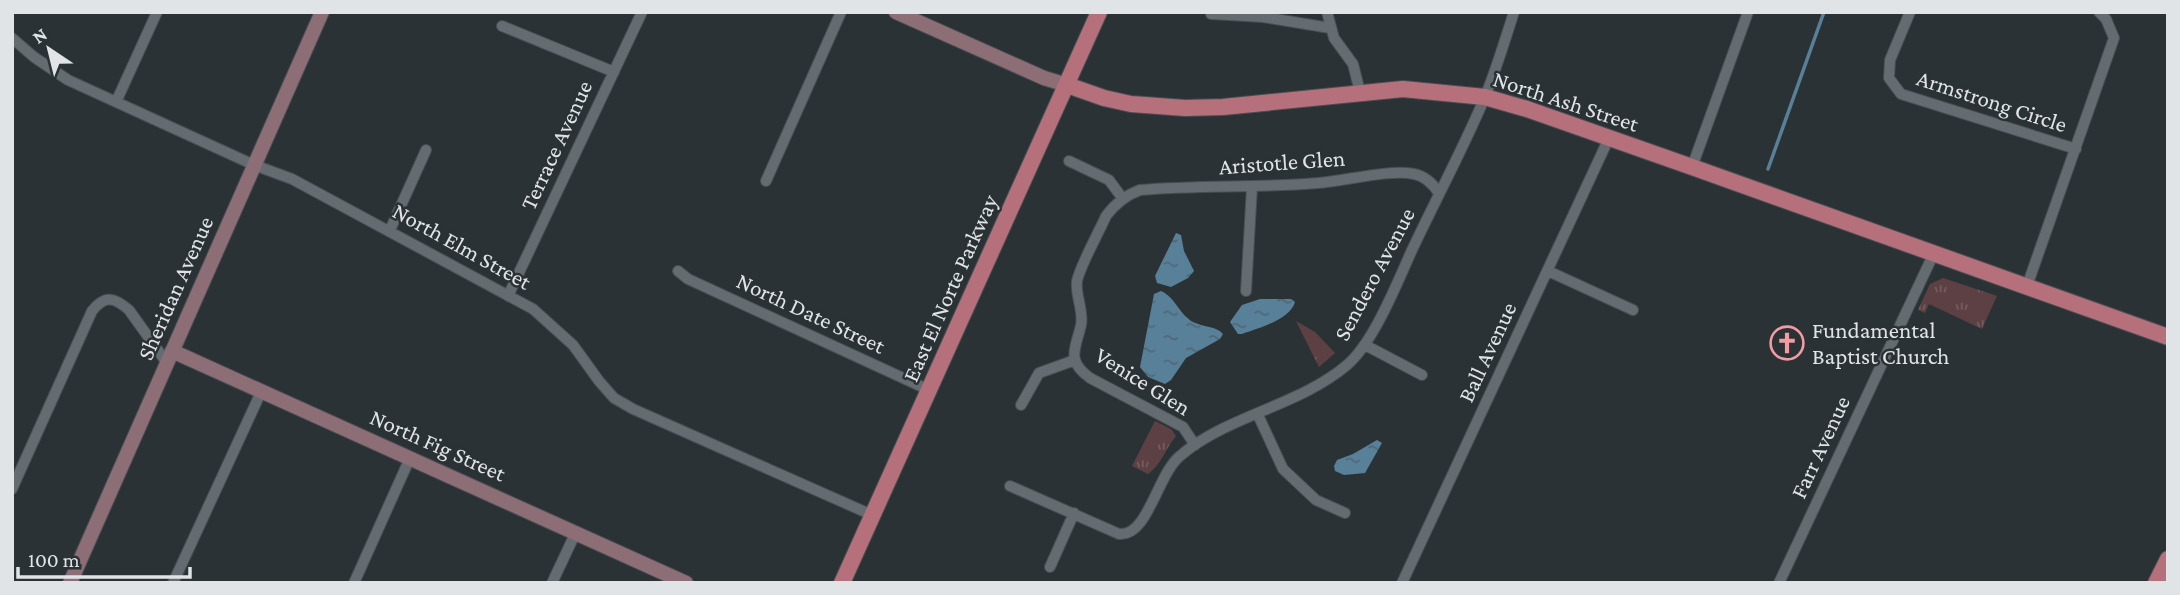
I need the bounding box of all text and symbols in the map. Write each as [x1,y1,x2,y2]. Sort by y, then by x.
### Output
north arrow [14,14,84,84]
text: N [28,23,51,48]
street label: North Ash Street [1490,65,1642,137]
street label: Armstrong Circle [1914,65,2070,137]
street label: Terrace Avenue [515,76,597,214]
street label: Aristotle Glen [1218,145,1346,179]
street label: East El Norte Parkway [897,190,1003,385]
street label: North Elm Street [388,197,536,295]
street label: Sendero Avenue [1328,203,1420,345]
street label: Sheridan Avenue [132,212,218,364]
street label: North Date Street [733,267,890,359]
street label: Ball Avenue [1453,298,1521,406]
place label: Fundamental Baptist Church [1812,317,1949,369]
church icon: Fundamental Baptist Church [1768,324,1806,362]
street label: Venice Glen [1091,341,1195,421]
street label: Farr Avenue [1785,392,1855,502]
street label: North Fig Street [366,404,510,487]
scale bar [18,536,189,580]
text: 100 m [28,548,80,572]

